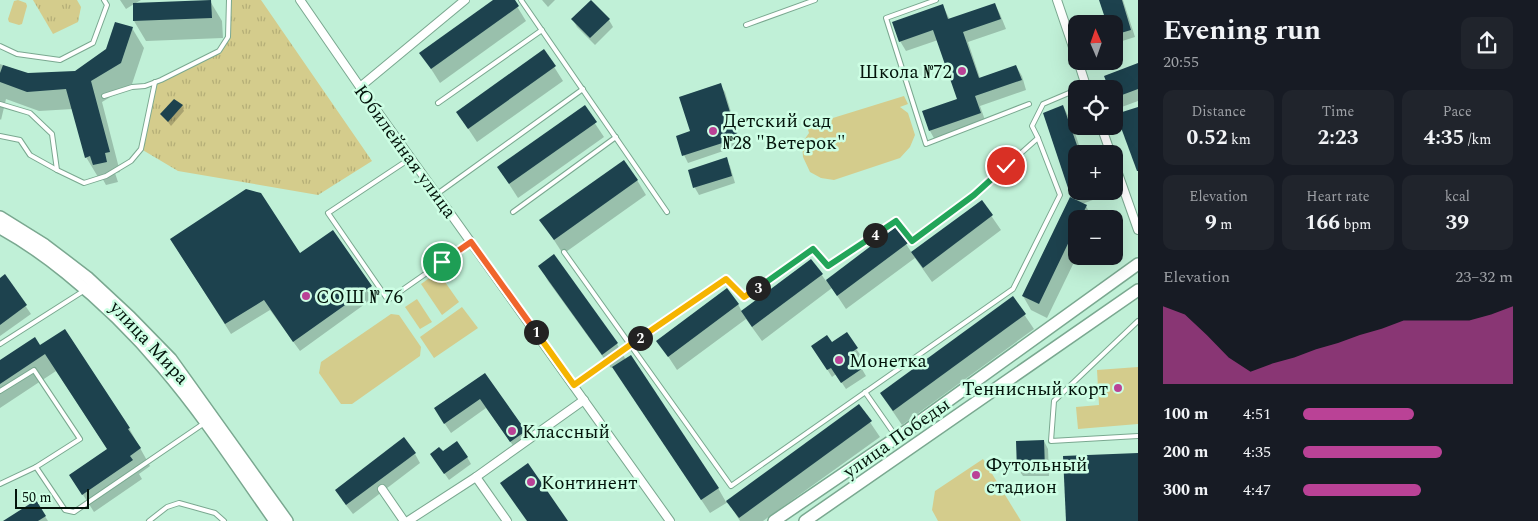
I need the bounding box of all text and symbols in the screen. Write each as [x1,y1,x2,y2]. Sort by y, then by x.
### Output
text: Evening run [1163,9,1321,52]
north arrow [1068,15,1122,70]
map controls [1068,15,1123,265]
button: share [1461,17,1513,69]
text: 20:55 [1163,50,1199,74]
place label: Школа №72 [859,58,952,87]
marker: Школа №72 [956,65,968,77]
street label: Юбилейная улица [346,79,464,225]
button: locate [1068,80,1123,135]
text: Distance [1191,101,1246,122]
text: Time [1322,101,1354,122]
text: Pace [1443,101,1472,122]
place label: Детский сад №28 "Ветерок" [723,107,846,158]
text: 0.52 [1186,122,1227,154]
text: 2:23 [1318,122,1358,154]
text: 4:35 [1423,122,1464,154]
marker: Детский сад №28 "Ветерок" [707,125,719,137]
text: km [1227,129,1251,150]
text: /km [1464,129,1491,150]
pin [985,145,1027,187]
button: + [1068,145,1123,200]
icon: check [992,152,1020,180]
text: Elevation [1189,186,1248,207]
text: Heart rate [1306,186,1370,207]
text: kcal [1445,186,1470,207]
text: 9 [1205,207,1217,239]
text: 166 [1305,207,1340,239]
text: 39 [1446,207,1469,239]
button: − [1068,210,1123,265]
text: m [1217,214,1232,235]
text: bpm [1340,214,1371,235]
pin: 4 [862,222,888,248]
text: 4 [872,225,879,246]
pin [421,241,463,283]
icon: arrive [428,248,456,276]
text: Elevation [1163,265,1230,289]
text: 23–32 m [1455,265,1513,289]
pin: 3 [746,276,770,300]
text: 3 [755,278,762,299]
place label: СОШ № 76 [316,283,403,312]
marker: СОШ № 76 [300,290,312,302]
street label: улица Мира [102,294,196,392]
pin: 1 [524,320,548,344]
text: 1 [533,322,540,343]
pin: 2 [628,326,652,350]
text: 2 [637,328,644,349]
place label: Монетка [849,347,928,376]
marker: Монетка [833,354,845,366]
place label: Теннисный корт [962,375,1108,404]
marker: Теннисный корт [1112,382,1124,394]
street label: улица Победы [837,391,956,487]
text: 100 m [1163,402,1208,426]
text: 4:51 [1243,402,1271,426]
place label: Классный [522,418,610,447]
marker: Классный [506,425,518,437]
text: 200 m [1163,440,1208,464]
text: 4:35 [1243,440,1271,464]
place label: Футольный стадион [986,451,1087,502]
place label: Континент [541,469,638,498]
marker: Футольный стадион [970,469,982,481]
marker: Континент [525,476,537,488]
text: 300 m [1163,478,1208,502]
text: 4:47 [1243,478,1271,502]
scale bar [15,486,89,509]
text: 50 m [22,487,52,508]

